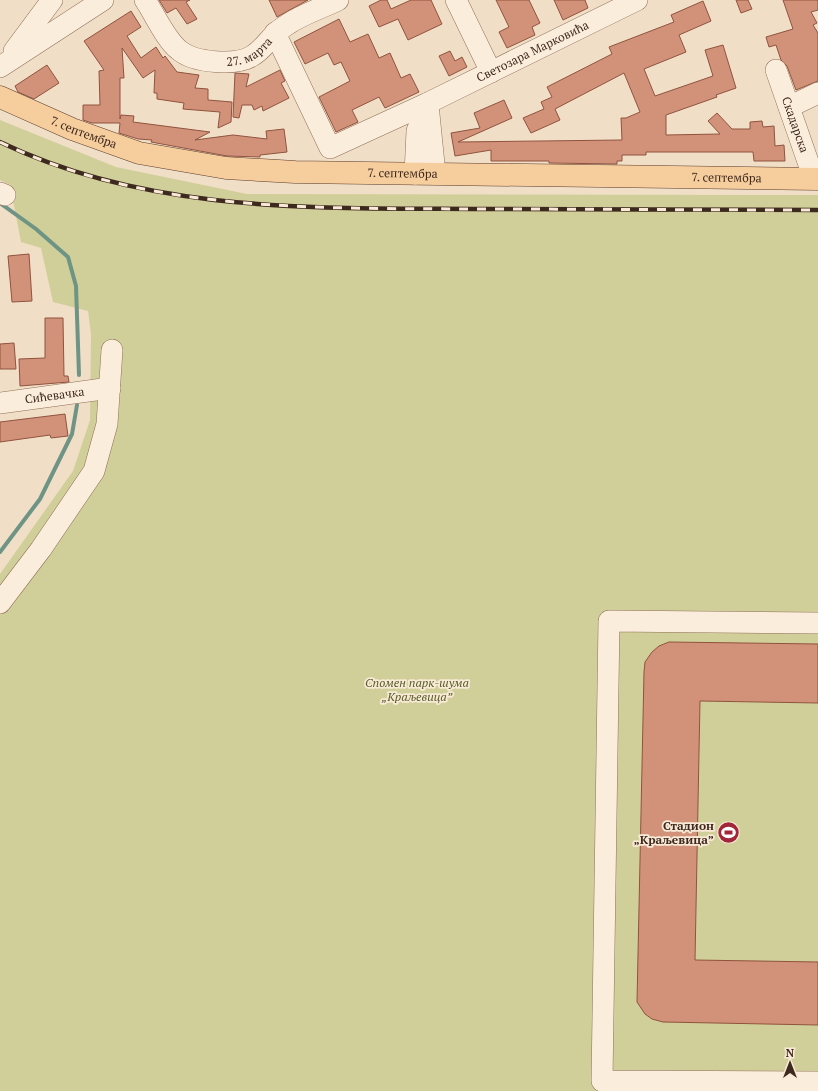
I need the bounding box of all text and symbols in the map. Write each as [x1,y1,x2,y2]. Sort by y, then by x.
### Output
street label: Светозара Марковића [474,17,591,85]
street label: 27. марта [226,34,275,69]
street label: Скадарска [779,95,812,155]
street label: 7. септембра [48,112,119,152]
street label: 7. септембра [368,165,438,181]
street label: 7. септембра [692,169,762,185]
street label: Сићевачка [24,384,85,407]
park label: Спомен парк-шума „Краљевица” [365,675,469,704]
place label: Стадион „Краљевица” [634,818,714,847]
sports icon: Стадион „Краљевица” [716,820,742,846]
north arrow [770,1043,810,1083]
text: N [786,1046,795,1060]

